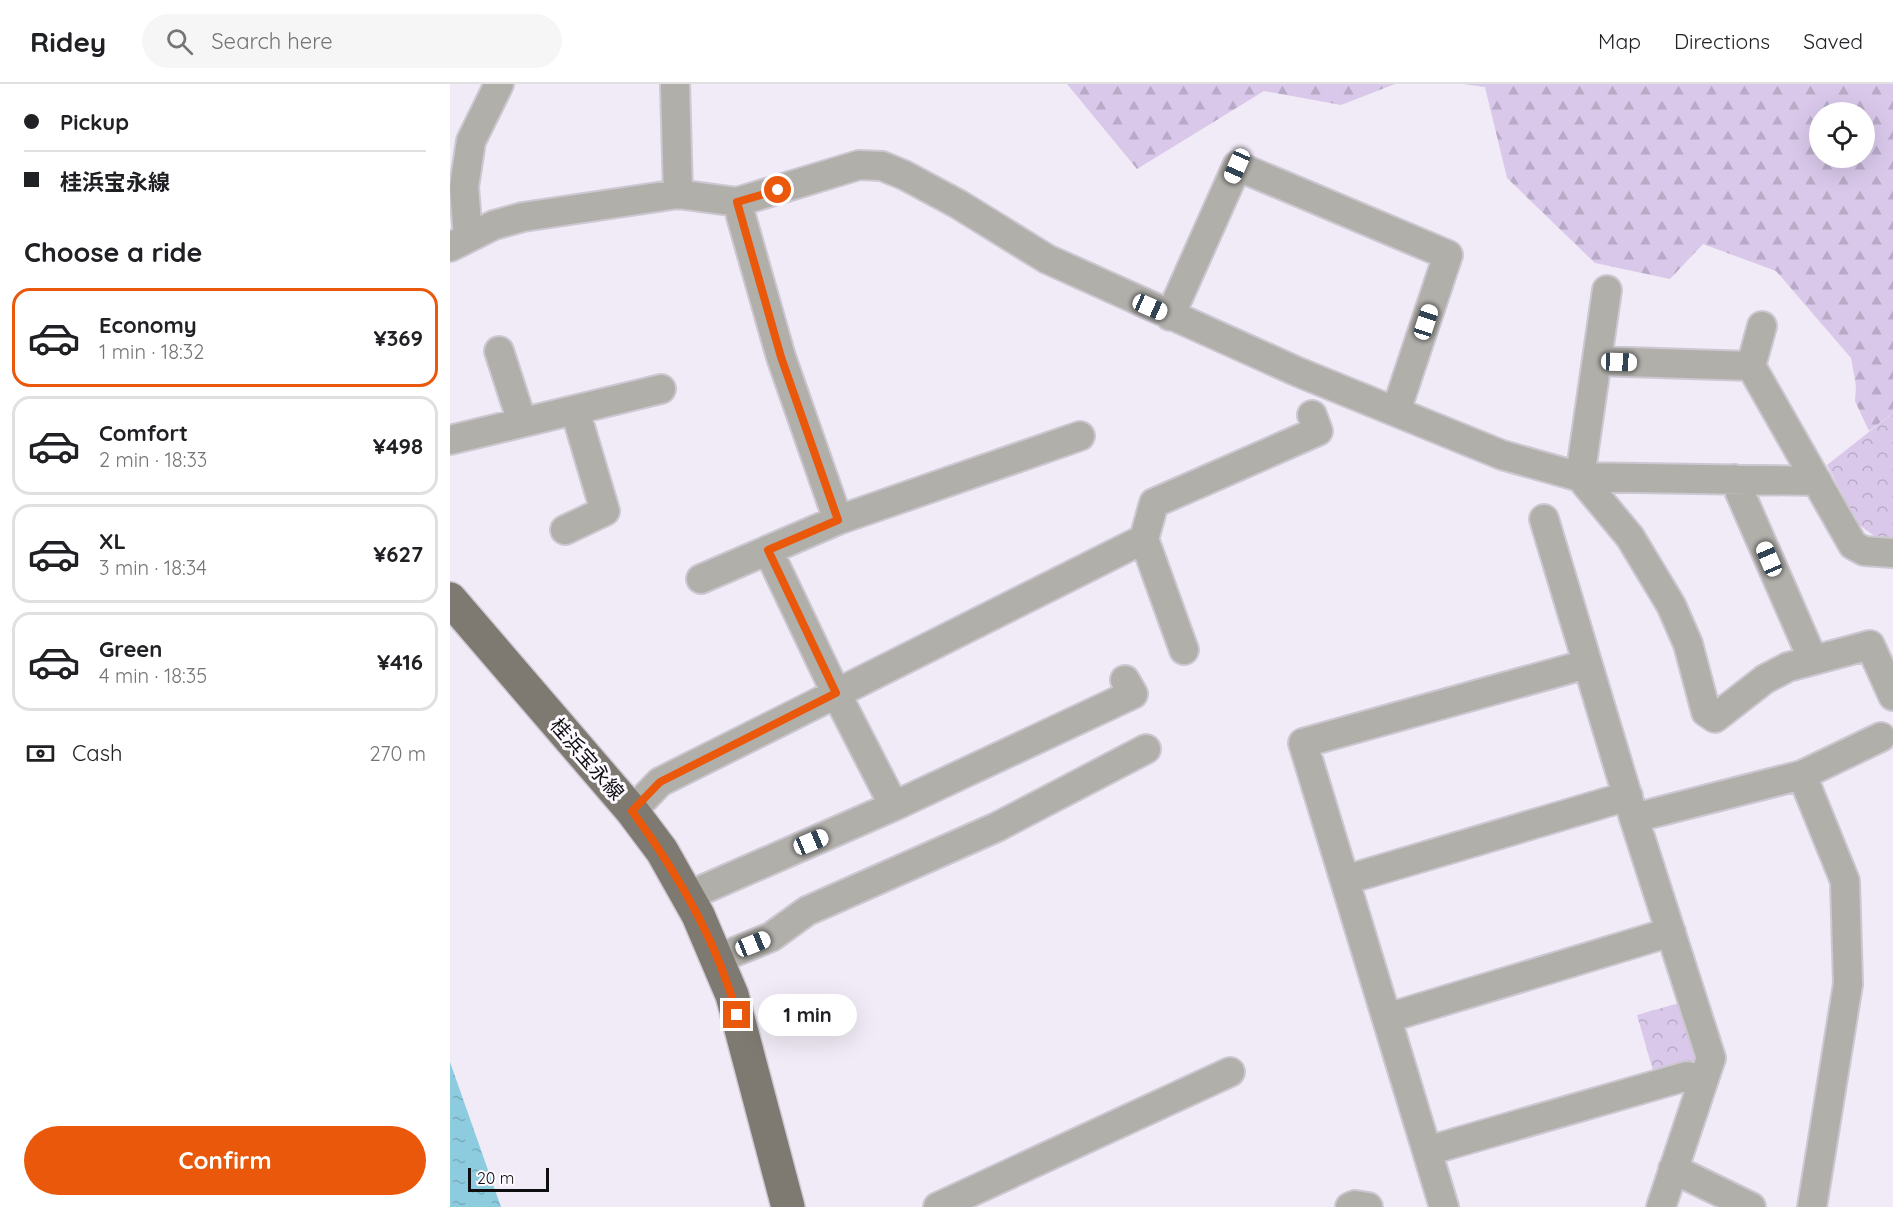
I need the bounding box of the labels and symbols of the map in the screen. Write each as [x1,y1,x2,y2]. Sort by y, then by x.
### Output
car [1221,146,1253,186]
route start [764,176,791,203]
car [1130,291,1170,323]
car [1412,302,1440,342]
car [1601,352,1637,372]
car [1754,539,1784,579]
street label: 桂浜宝永線 [545,713,630,805]
car [791,827,831,857]
car [733,929,773,959]
callout: 1 min [758,994,857,1036]
route end [723,1001,750,1028]
scale bar [468,1165,549,1192]

